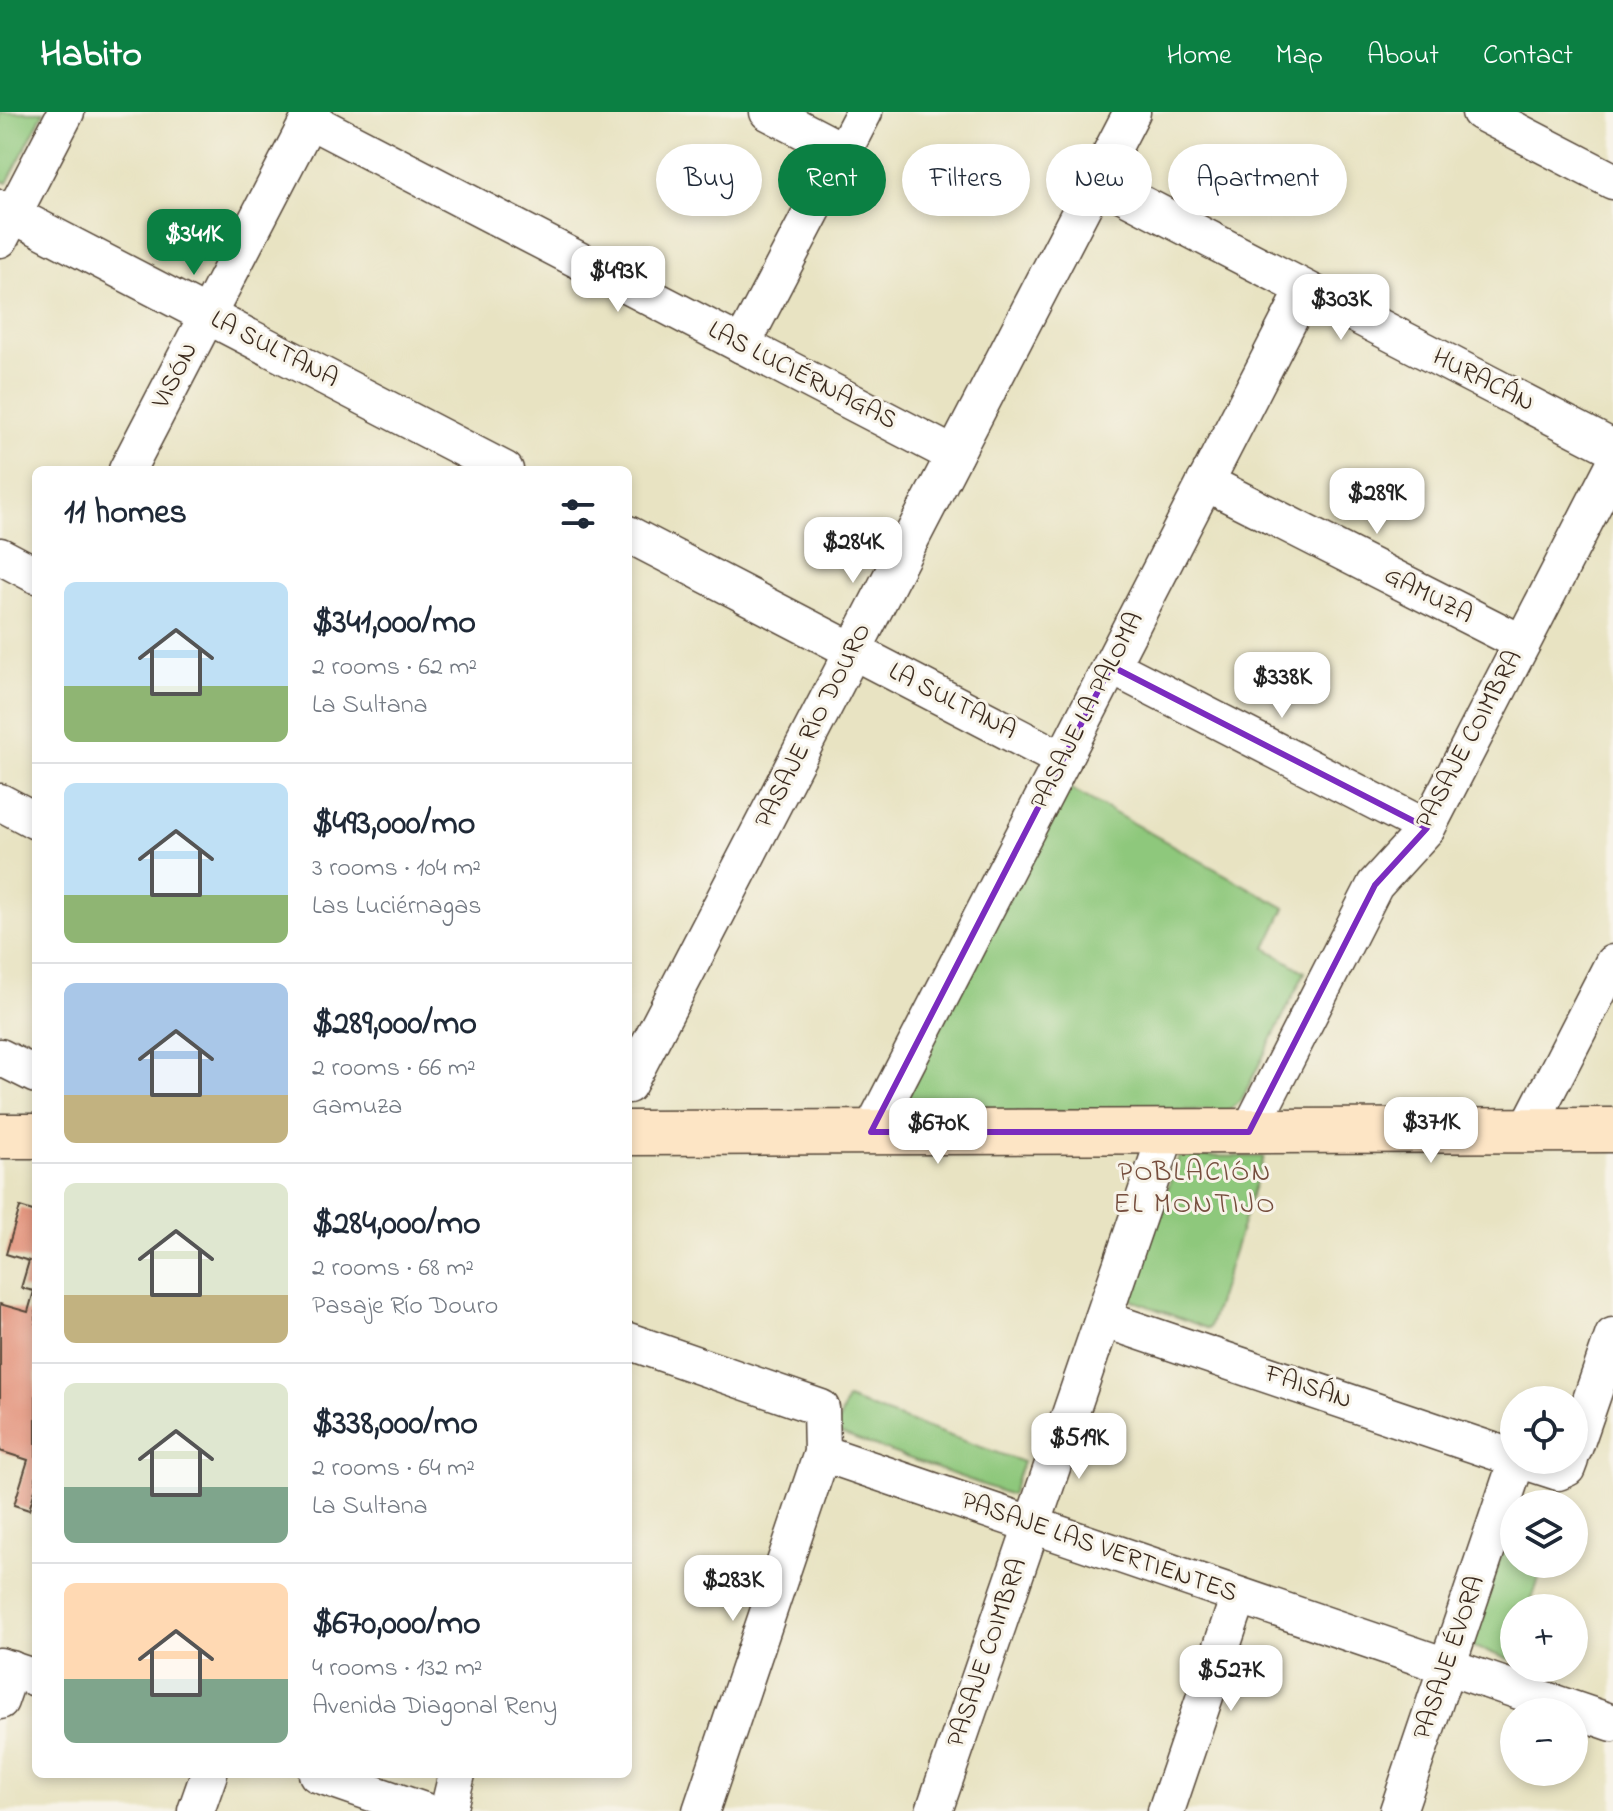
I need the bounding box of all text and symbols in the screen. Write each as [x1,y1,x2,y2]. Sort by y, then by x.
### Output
text: Habito [40,28,142,84]
text: Home [1166,36,1232,77]
text: Map [1276,36,1323,77]
text: About [1367,36,1439,77]
text: Contact [1483,36,1573,77]
chip: Buy [656,144,762,216]
chip: Rent [778,144,886,216]
chip: Filters [902,144,1030,216]
chip: New [1046,144,1152,216]
chip: Apartment [1168,144,1347,216]
pin: $341K [138,209,250,277]
text: $341K [165,216,223,254]
pin: $493K [562,246,674,314]
text: $493K [589,253,647,291]
pin: $303K [1285,274,1397,342]
text: $303K [1310,281,1372,319]
street label: LA SULTANA [203,301,345,399]
street label: LAS LUCIÉRNAGAS [701,312,903,440]
street label: VISÓN [143,336,209,417]
street label: HURACÁN [1425,339,1541,423]
pin: $289K [1321,468,1433,536]
text: $289K [1348,475,1406,513]
text: 11 homes [64,489,187,539]
icon: filters [556,492,600,536]
pin: $284K [797,517,909,585]
text: $284K [822,524,884,562]
street label: GAMUZA [1377,557,1479,635]
text: $341,000/mo [312,599,476,649]
street label: PASAJE LA PALOMA [1022,606,1154,816]
icon: home [128,614,224,710]
street label: PASAJE RÍO DOURO [746,617,882,835]
street label: PASAJE COIMBRA [1407,644,1533,836]
text: 2 rooms · 62 m² [312,649,477,687]
pin: $338K [1226,652,1338,720]
street label: LA SULTANA [881,653,1023,751]
text: $338K [1252,659,1312,697]
text: La Sultana [312,687,428,725]
text: $493,000/mo [312,800,475,850]
icon: home [128,815,224,911]
text: 3 rooms · 104 m² [312,850,481,888]
text: Las Luciérnagas [312,888,482,926]
text: $289,000/mo [312,1000,477,1050]
icon: home [128,1015,224,1111]
text: 2 rooms · 66 m² [312,1050,476,1088]
text: Gamuza [312,1088,402,1126]
pin: $371K [1375,1097,1487,1165]
pin: $670K [882,1098,994,1166]
text: $371K [1402,1104,1460,1142]
text: $670K [907,1105,969,1143]
district label: POBLACIÓN EL MONTIJO [1113,1153,1277,1226]
text: $284,000/mo [312,1200,481,1250]
icon: home [128,1215,224,1311]
text: 2 rooms · 68 m² [312,1250,474,1288]
text: Pasaje Río Douro [312,1288,498,1326]
street label: FAISÁN [1259,1355,1356,1420]
map controls [1500,1386,1588,1786]
button: locate [1500,1386,1588,1474]
text: $338,000/mo [312,1400,478,1450]
pin: $519K [1023,1413,1135,1481]
icon: home [128,1415,224,1511]
text: $519K [1049,1420,1109,1458]
text: 2 rooms · 64 m² [312,1450,475,1488]
street label: PASAJE LAS VERTIENTES [956,1483,1242,1613]
text: La Sultana [312,1488,428,1526]
button: layers [1500,1490,1588,1578]
street label: PASAJE COIMBRA [938,1553,1038,1753]
pin: $283K [677,1555,789,1623]
text: $283K [702,1562,764,1600]
street label: PASAJE ÉVORA [1404,1571,1496,1745]
button: + [1500,1594,1588,1682]
text: $670,000/mo [312,1600,481,1650]
icon: home [128,1615,224,1711]
pin: $527K [1175,1645,1287,1713]
text: 4 rooms · 132 m² [312,1650,483,1688]
text: $527K [1198,1652,1264,1690]
text: Avenida Diagonal Reny [312,1688,557,1726]
button: − [1500,1698,1588,1786]

